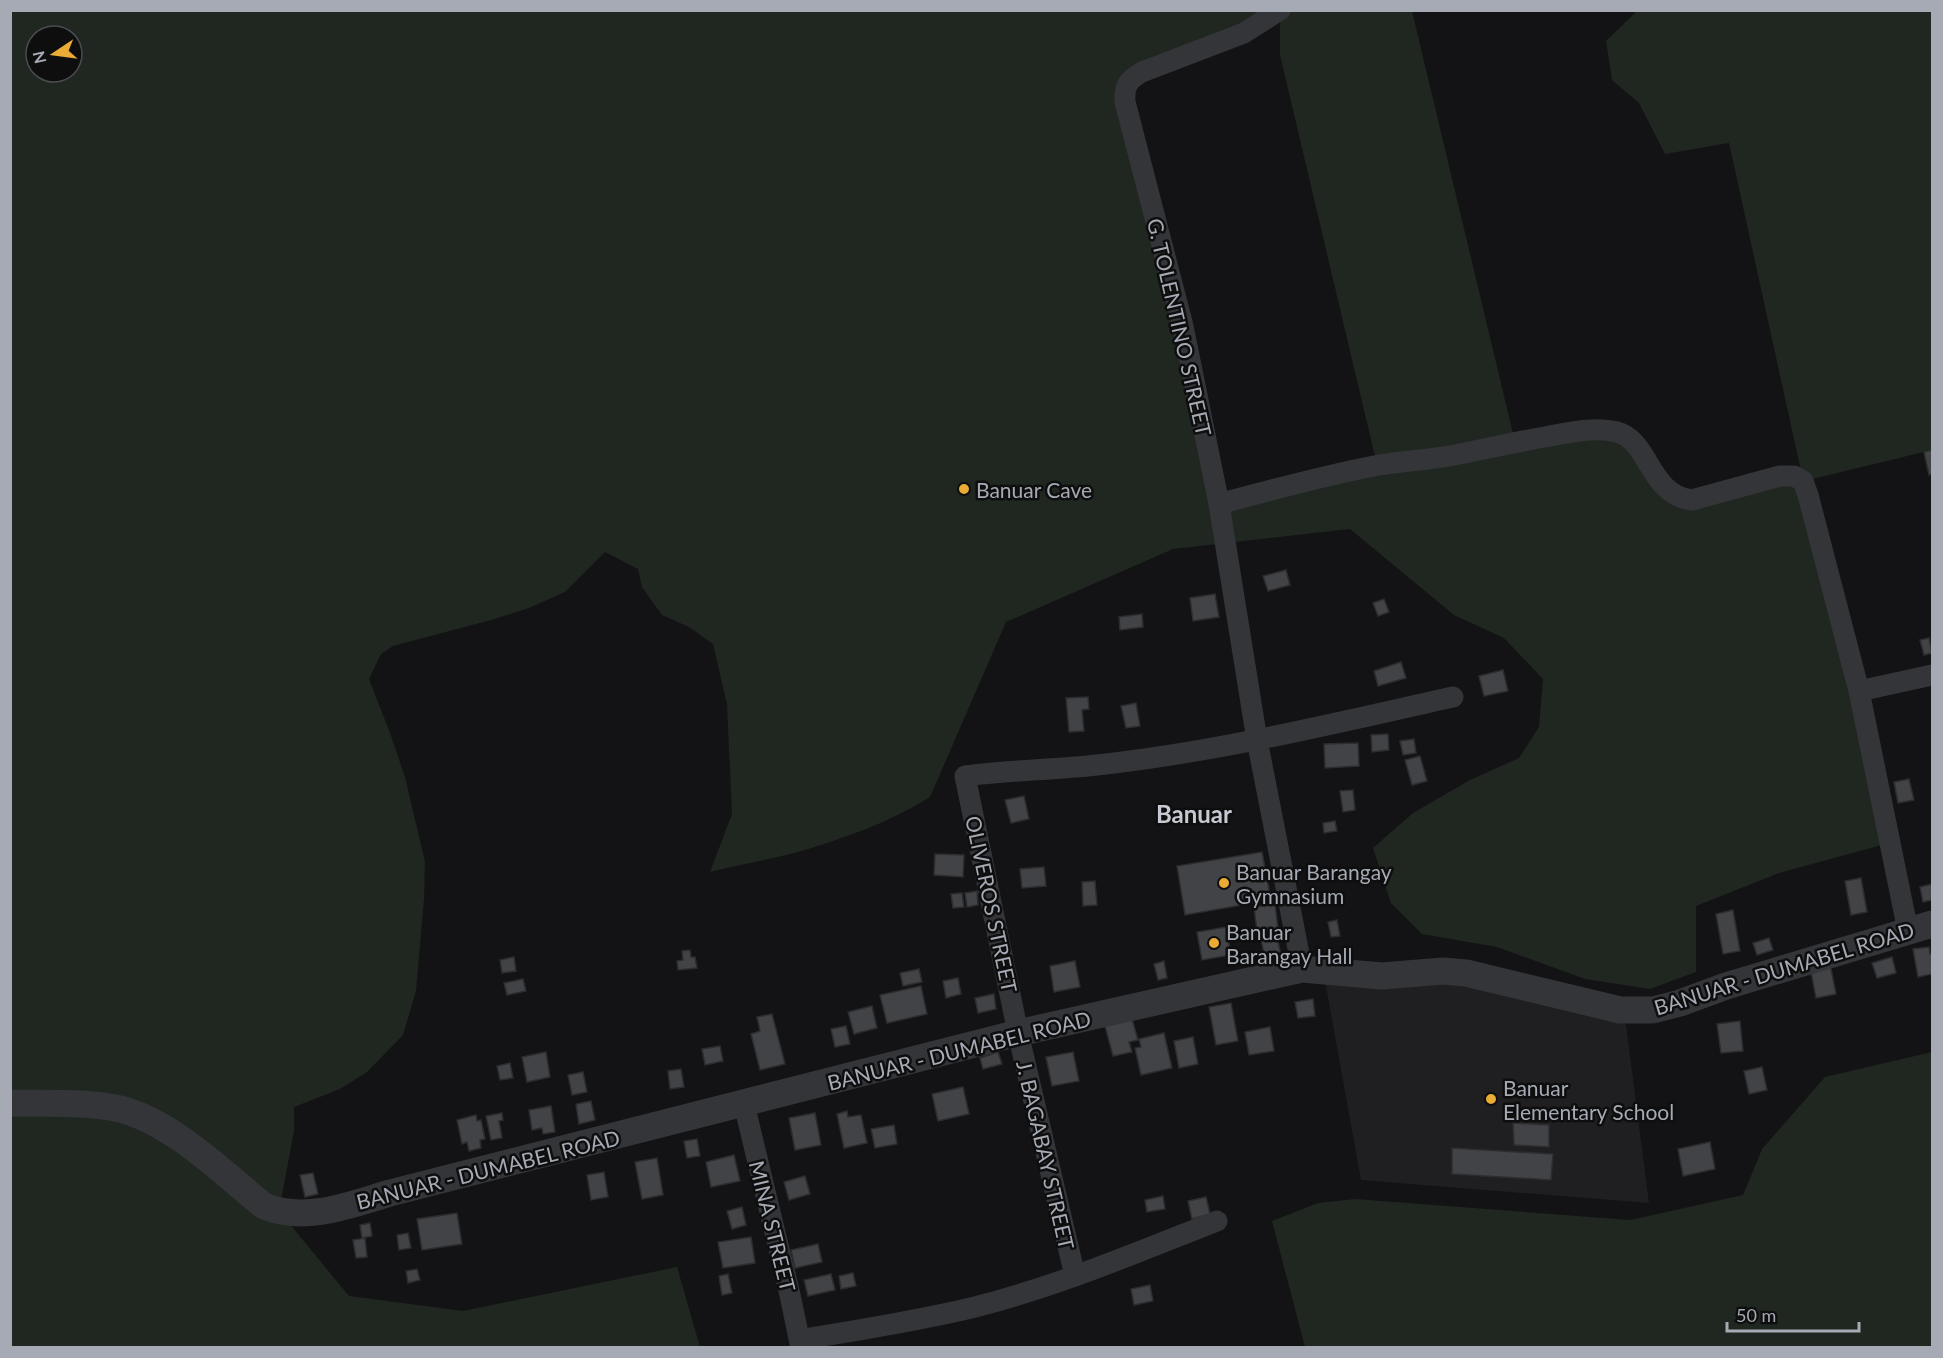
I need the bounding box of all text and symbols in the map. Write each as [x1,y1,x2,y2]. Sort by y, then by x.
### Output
north arrow [24,24,84,84]
text: N [28,49,50,66]
street label: G. TOLENTINO STREET [1143,216,1217,439]
place label: Banuar Cave [976,477,1092,502]
marker: Banuar Cave [957,482,971,496]
district label: Banuar [1156,799,1232,828]
street label: OLIVEROS STREET [961,813,1023,995]
place label: Banuar Barangay Gymnasium [1236,859,1392,908]
marker: Banuar Barangay Gymnasium [1217,876,1231,890]
street label: BANUAR - DUMABEL ROAD [1651,916,1917,1020]
place label: Banuar Barangay Hall [1226,919,1352,968]
marker: Banuar Barangay Hall [1207,936,1221,950]
street label: BANUAR - DUMABEL ROAD [825,1005,1093,1095]
street label: J. BAGABAY STREET [1012,1058,1080,1252]
place label: Banuar Elementary School [1503,1075,1674,1124]
marker: Banuar Elementary School [1484,1092,1498,1106]
street label: BANUAR - DUMABEL ROAD [354,1124,622,1214]
street label: MINA STREET [745,1158,801,1295]
scale bar [1727,1295,1859,1333]
text: 50 m [1736,1304,1776,1326]

